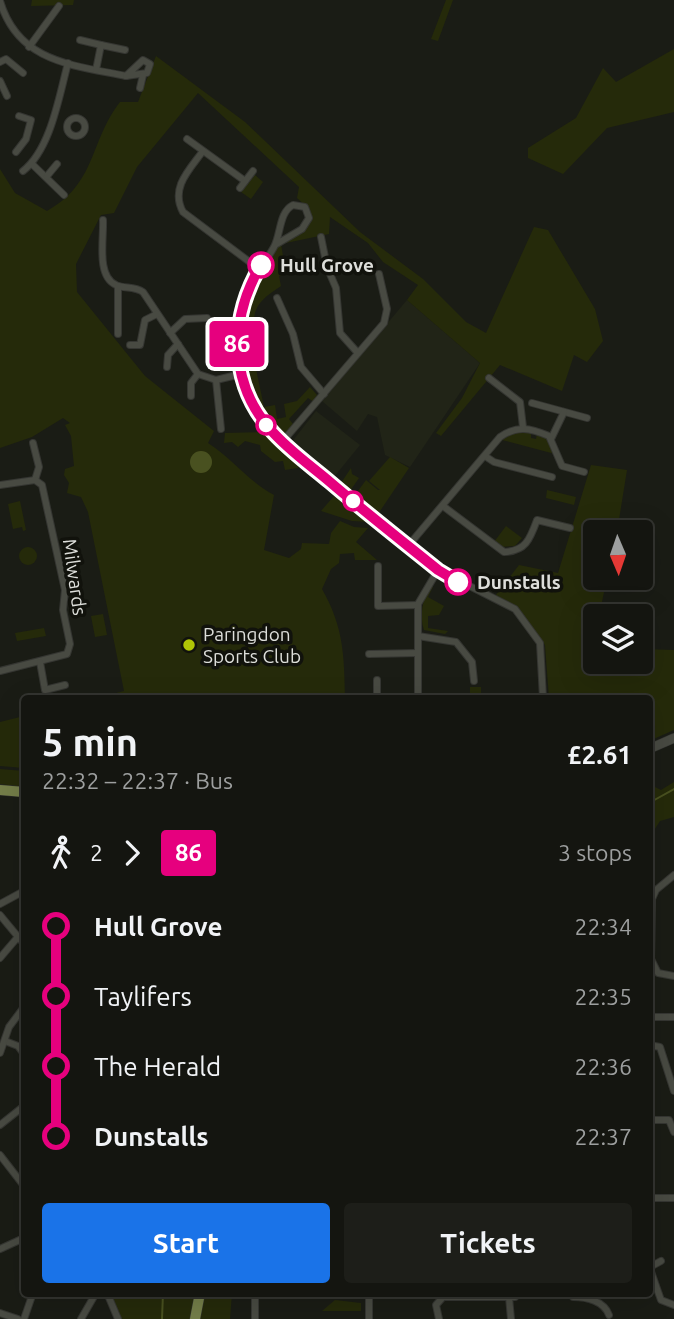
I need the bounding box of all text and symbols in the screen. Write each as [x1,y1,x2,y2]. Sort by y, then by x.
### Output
marker: Hull Grove [248,252,274,278]
place label: Hull Grove [280,254,374,276]
line badge: 86 [205,321,268,367]
text: 86 [223,330,251,357]
unlabelled marker [256,415,276,435]
unlabelled marker [343,491,363,511]
north arrow [583,520,653,590]
map controls [583,520,653,674]
street label: Milwards [59,537,91,617]
marker: Dunstalls [445,569,471,595]
place label: Dunstalls [477,571,561,593]
button: layers [583,604,653,674]
place label: Paringdon Sports Club [203,623,301,667]
marker: Paringdon Sports Club [181,637,197,653]
text: 5 min [42,721,138,763]
text: £2.61 [567,740,632,769]
text: 22:32 – 22:37 · Bus [42,768,233,793]
icon: walk [42,834,80,872]
icon: forward [113,834,151,872]
text: 86 [175,839,202,866]
text: 2 [90,840,103,865]
text: 3 stops [558,840,632,865]
text: Hull Grove [94,912,222,941]
text: 22:34 [574,914,632,939]
text: Taylifers [94,982,192,1011]
text: 22:35 [574,984,632,1009]
text: The Herald [94,1052,221,1081]
text: 22:36 [574,1054,632,1079]
text: Dunstalls [94,1122,209,1151]
text: 22:37 [574,1124,632,1149]
button: Start [42,1203,330,1283]
button: Tickets [344,1203,632,1283]

